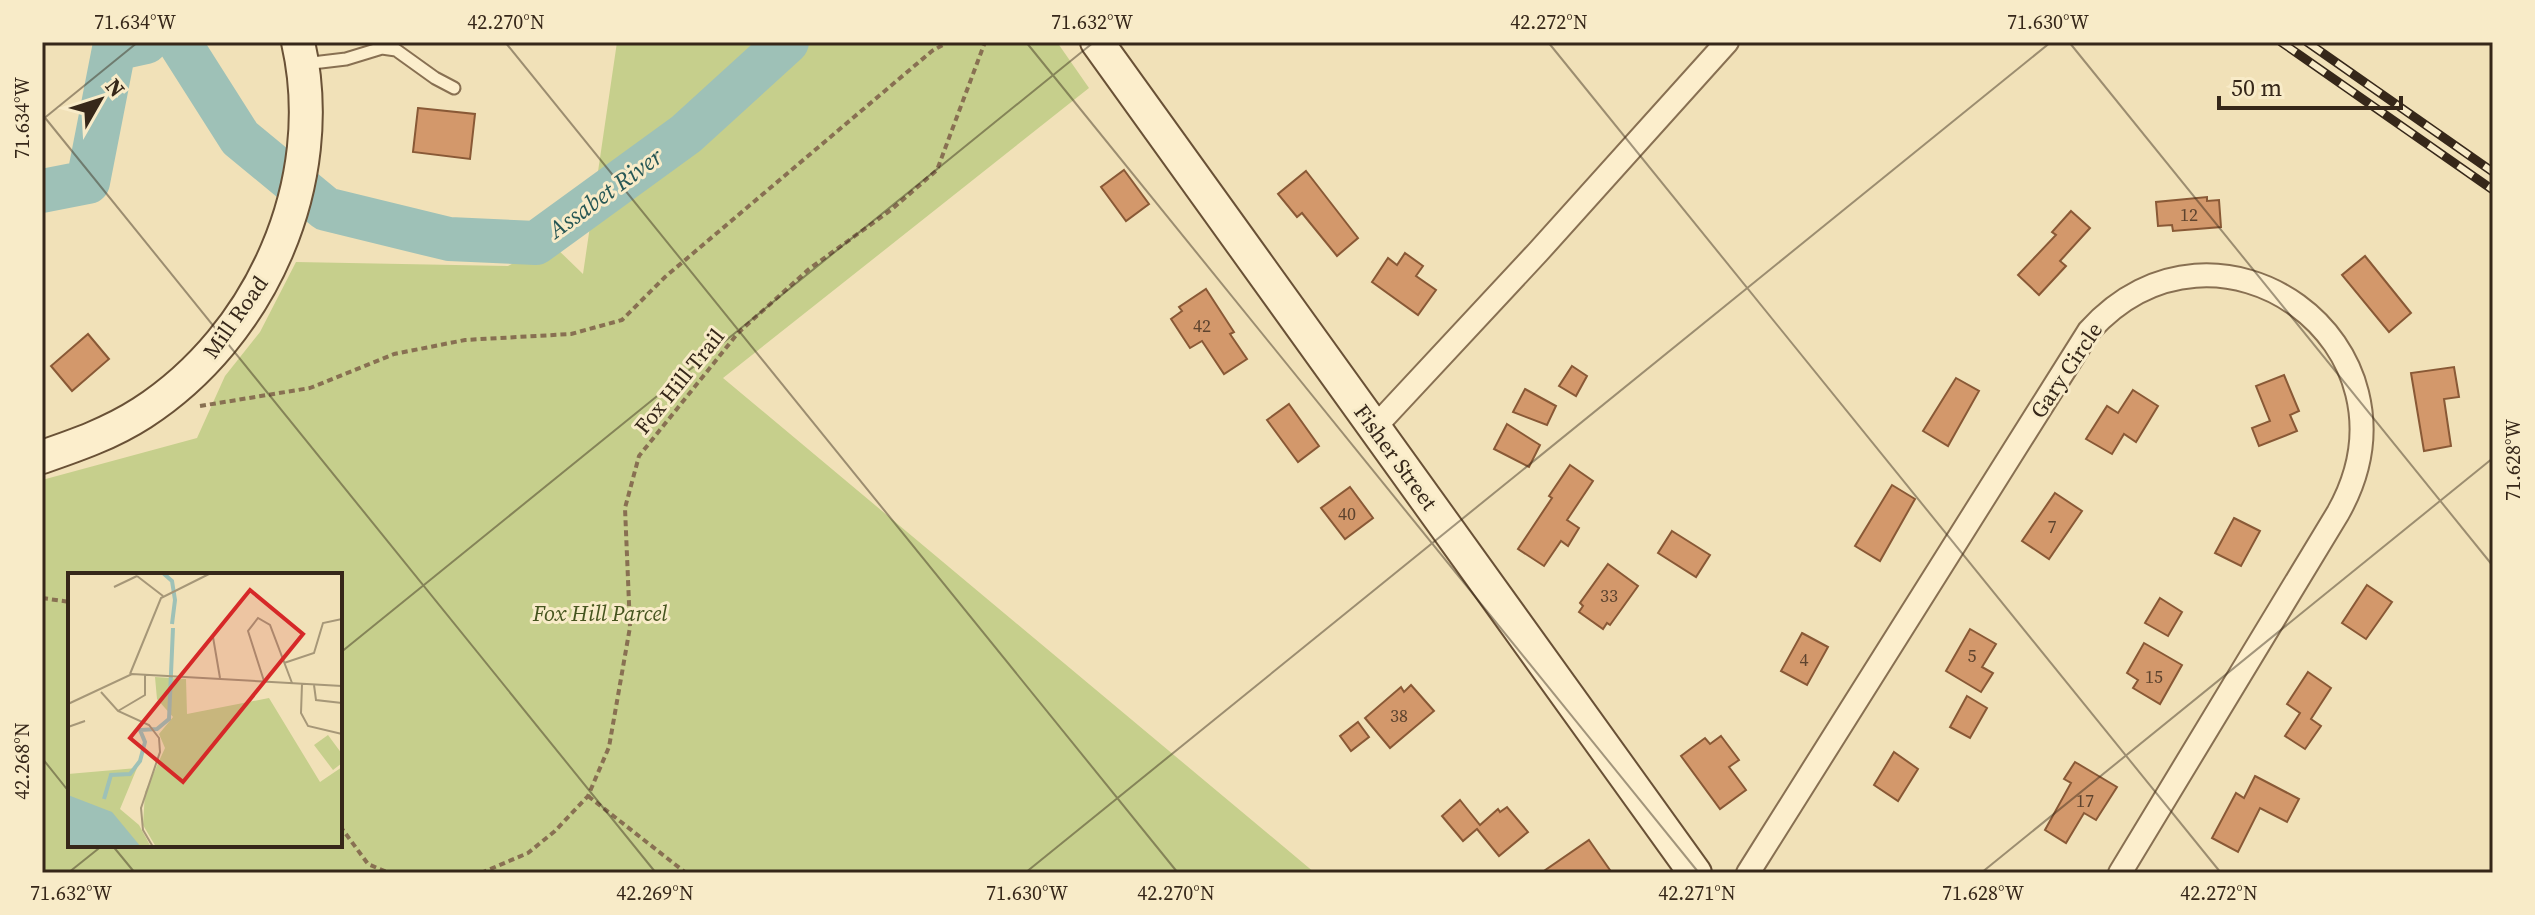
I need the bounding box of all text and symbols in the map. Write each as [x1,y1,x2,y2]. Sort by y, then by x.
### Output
text: 71.634°W [94,8,177,36]
text: 42.270°N [467,8,545,36]
text: 71.632°W [1051,8,1134,36]
text: 42.272°N [1510,8,1588,36]
text: 71.630°W [2007,8,2090,36]
north arrow [60,60,140,140]
scale bar [2219,60,2401,110]
text: 50 m [2231,71,2282,104]
text: N [99,72,132,103]
text: 71.634°W [8,76,36,159]
water label: Assabet River [539,139,670,247]
house number: 12 [2180,202,2198,227]
street label: Mill Road [196,269,275,364]
house number: 42 [1193,313,1211,338]
street label: Gary Circle [2023,316,2109,424]
street label: Fox Hill Trail [627,322,731,440]
street label: Fisher Street [1347,398,1445,517]
text: 71.628°W [2499,418,2527,501]
house number: 40 [1338,501,1356,526]
house number: 7 [2048,514,2057,539]
inset map [68,573,342,847]
house number: 33 [1600,583,1618,608]
park label: Fox Hill Parcel [532,598,668,628]
house number: 5 [1968,643,1977,668]
house number: 4 [1800,647,1809,672]
house number: 15 [2145,664,2163,689]
house number: 38 [1390,703,1408,728]
text: 42.268°N [8,722,36,800]
house number: 17 [2076,788,2094,813]
text: 71.632°W [30,879,113,907]
text: 42.269°N [616,879,694,907]
text: 71.630°W [986,879,1069,907]
text: 42.270°N [1137,879,1215,907]
text: 42.271°N [1658,879,1736,907]
text: 71.628°W [1942,879,2025,907]
text: 42.272°N [2180,879,2258,907]

